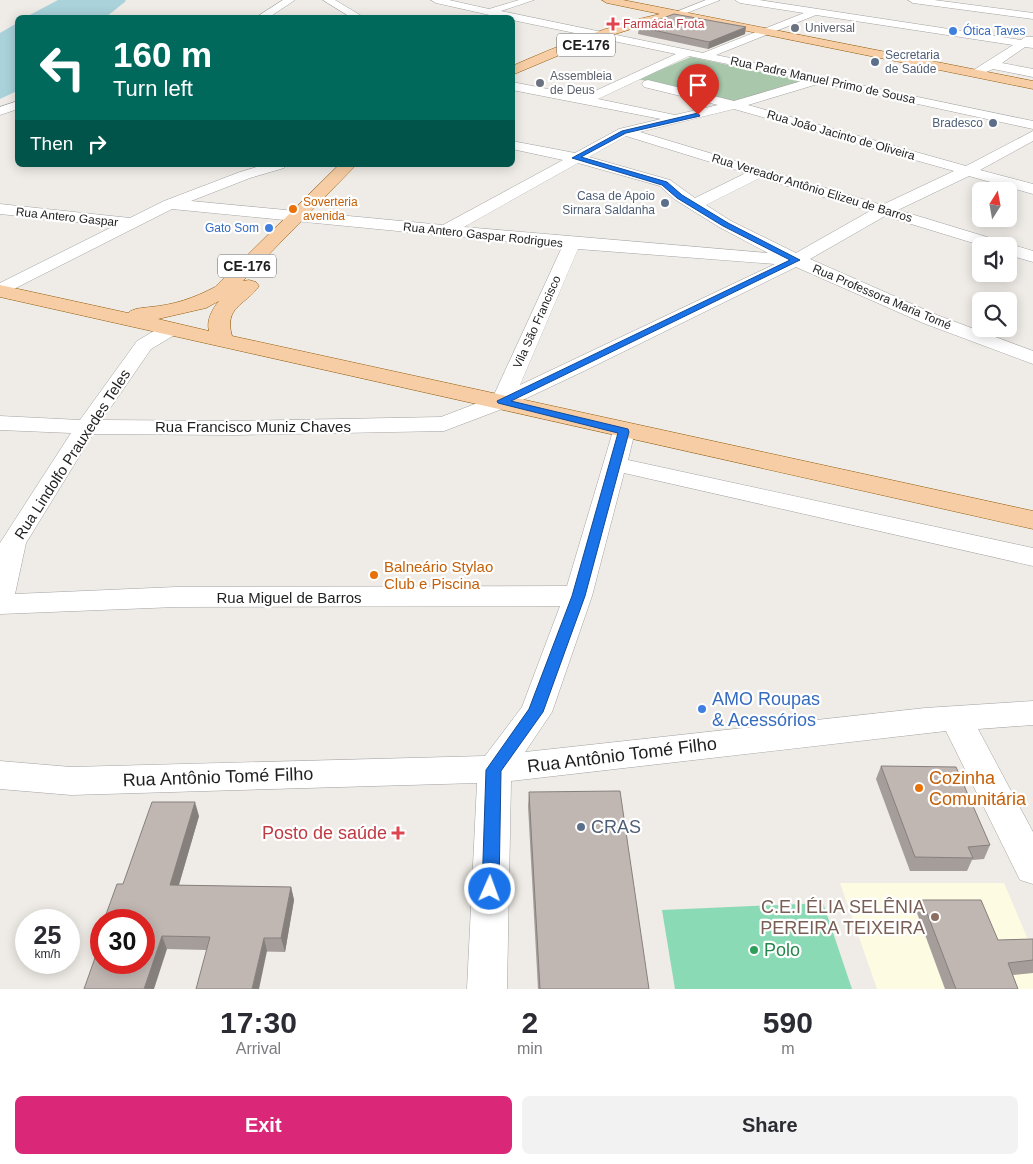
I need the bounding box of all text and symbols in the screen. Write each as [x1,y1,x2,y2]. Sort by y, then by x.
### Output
place label: Farmácia Frota [623,17,705,31]
marker: Farmácia Frota [607,18,619,30]
place label: Universal [805,21,855,35]
marker: Universal [789,22,801,34]
place label: Ótica Taves [963,23,1025,38]
marker: Ótica Taves [947,25,959,37]
road number: CE-176 [557,34,615,56]
icon: left [30,35,95,100]
text: 160 m [113,35,212,74]
place label: Secretaria de Saúde [885,48,940,76]
street label: Rua Padre Manuel Primo de Sousa [729,54,917,107]
marker: Secretaria de Saúde [869,56,881,68]
pin [677,64,719,115]
place label: Assembleia de Deus [550,69,612,97]
icon: arrive [684,71,712,99]
text: Turn left [113,76,193,101]
marker: Assembleia de Deus [534,77,546,89]
street label: Rua João Jacinto de Oliveira [765,107,917,163]
place label: Bradesco [932,116,983,130]
marker: Bradesco [987,117,999,129]
icon: right [83,130,111,158]
text: Then [30,133,73,154]
street label: Rua Vereador Antônio Elizeu de Barros [710,151,914,225]
north arrow [972,182,1018,228]
map controls [972,182,1017,337]
place label: Casa de Apoio Sirnara Saldanha [562,189,655,217]
place label: Soverteria avenida [303,195,358,223]
marker: Casa de Apoio Sirnara Saldanha [659,197,671,209]
marker: Soverteria avenida [287,203,299,215]
street label: Rua Antero Gaspar [15,205,119,229]
street label: Rua Antero Gaspar Rodrigues [402,220,564,250]
place label: Gato Som [205,221,259,235]
marker: Gato Som [263,222,275,234]
button: sound [972,237,1017,282]
road number: CE-176 [218,255,276,278]
street label: Rua Professora Maria Tomé [811,261,954,333]
street label: Vila São Francisco [510,273,564,370]
button: search [972,292,1017,337]
street label: Rua Lindolfo Prauxedes Teles [11,366,133,542]
street label: Rua Francisco Muniz Chaves [155,418,351,435]
place label: Balneário Stylao Club e Piscina [384,558,493,592]
marker: Balneário Stylao Club e Piscina [368,569,380,581]
street label: Rua Miguel de Barros [216,589,362,606]
place label: AMO Roupas & Acessórios [712,689,820,730]
marker: AMO Roupas & Acessórios [696,703,708,715]
street label: Rua Antônio Tomé Filho [526,733,718,777]
street label: Rua Antônio Tomé Filho [122,764,314,790]
place label: Cozinha Comunitária [929,768,1027,809]
marker: Cozinha Comunitária [913,782,925,794]
place label: CRAS [591,817,641,837]
marker: CRAS [575,821,587,833]
place label: Posto de saúde [262,823,387,843]
marker: Posto de saúde [391,826,405,840]
position arrow [463,862,515,914]
place label: C.E.I ÉLIA SELÊNIA PEREIRA TEIXEIRA [760,897,925,938]
speed limit sign: 30 [90,909,155,974]
marker: C.E.I ÉLIA SELÊNIA PEREIRA TEIXEIRA [929,911,941,923]
text: 25 [34,921,61,949]
place label: Polo [764,940,800,960]
marker: Polo [748,944,760,956]
text: km/h [34,947,61,961]
text: 17:30 [220,1006,297,1039]
text: 2 [521,1006,538,1039]
text: 590 [763,1006,813,1039]
text: Arrival [236,1040,281,1057]
text: min [517,1040,543,1057]
text: m [781,1040,794,1057]
button: Exit [15,1096,512,1154]
button: Share [522,1096,1018,1154]

